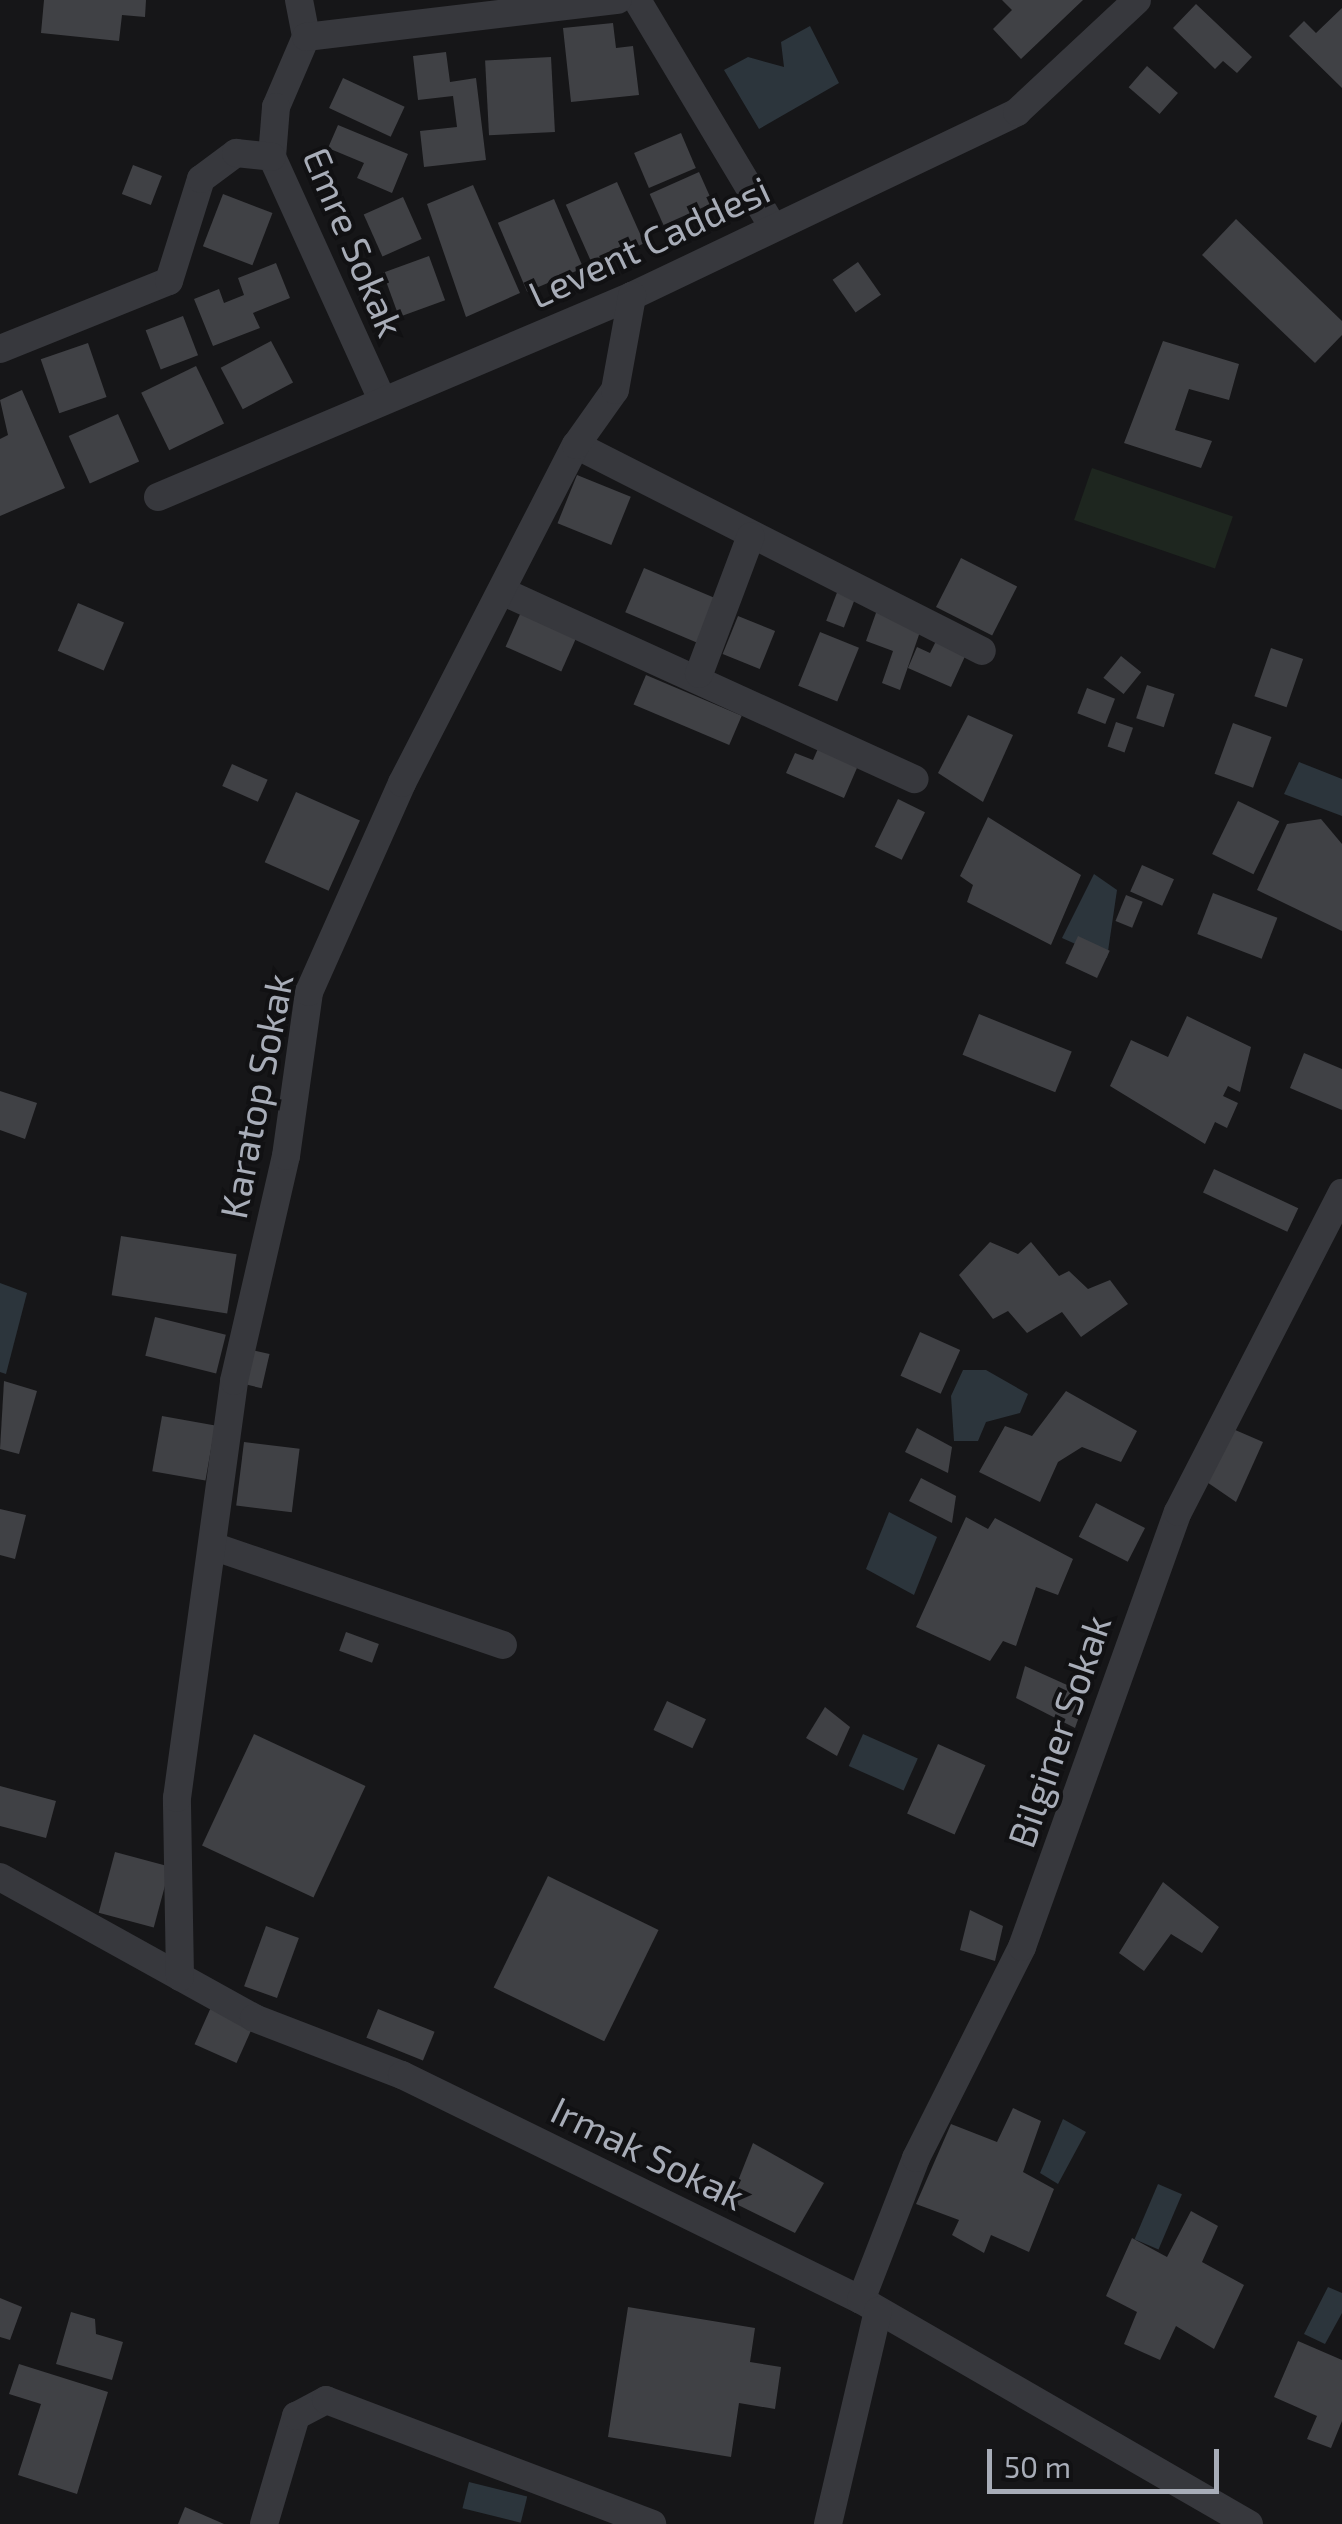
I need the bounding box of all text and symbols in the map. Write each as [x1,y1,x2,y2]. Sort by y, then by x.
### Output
street label: Emre Sokak [294,141,414,343]
street label: Levent Caddesi [521,166,777,318]
street label: Karatop Sokak [210,970,302,1222]
street label: Bilginer Sokak [998,1608,1120,1854]
street label: Irmak Sokak [544,2087,752,2219]
scale bar [992,2429,1224,2491]
text: 50 m [1004,2448,1071,2484]

